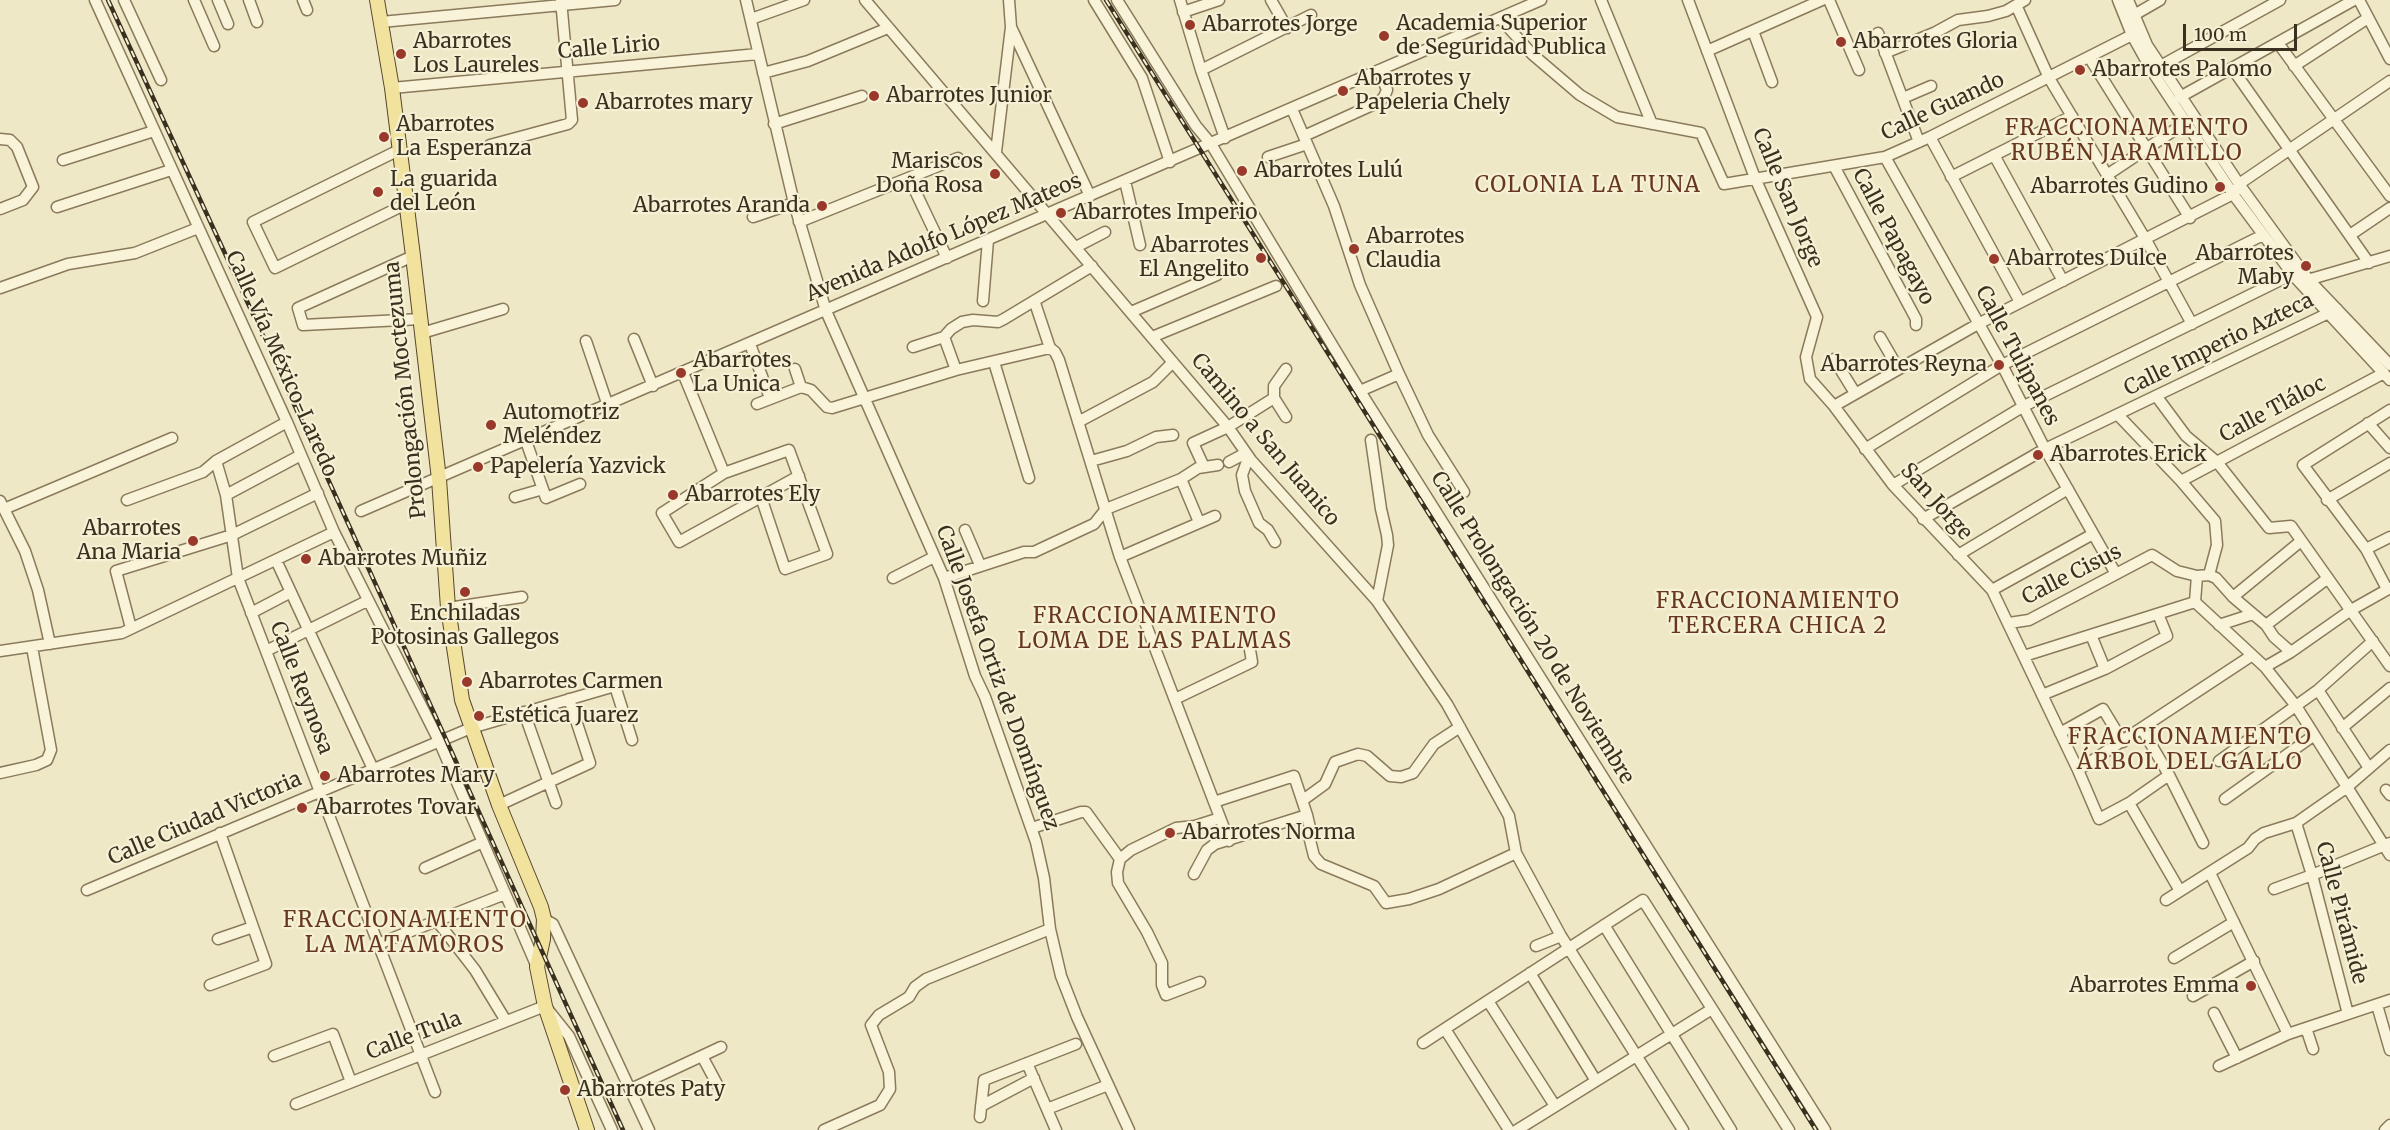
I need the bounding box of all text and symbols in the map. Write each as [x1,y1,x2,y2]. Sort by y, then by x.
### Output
place label: Academia Superior de Seguridad Publica [1396,11,1606,61]
place label: Abarrotes Jorge [1202,12,1357,38]
scale bar [2186,12,2300,50]
marker: Abarrotes Jorge [1183,18,1197,32]
text: 100 m [2194,23,2247,46]
place label: Abarrotes Los Laureles [413,29,539,79]
marker: Academia Superior de Seguridad Publica [1377,29,1391,43]
place label: Abarrotes Gloria [1853,29,2018,55]
street label: Calle Lirio [557,31,661,65]
marker: Abarrotes Gloria [1834,35,1848,49]
marker: Abarrotes Los Laureles [394,47,408,61]
place label: Abarrotes Palomo [2092,57,2272,83]
marker: Abarrotes Palomo [2073,63,2087,77]
place label: Abarrotes y Papeleria Chely [1355,66,1510,116]
street label: Calle Guando [1878,68,2008,146]
place label: Abarrotes Junior [886,83,1052,109]
marker: Abarrotes y Papeleria Chely [1336,84,1350,98]
marker: Abarrotes Junior [867,89,881,103]
place label: Abarrotes mary [595,90,753,116]
marker: Abarrotes mary [576,96,590,110]
place label: Abarrotes La Esperanza [396,112,532,162]
district label: FRACCIONAMIENTO RUBÉN JARAMILLO [2005,116,2249,168]
street label: Calle San Jorge [1746,124,1828,272]
marker: Abarrotes La Esperanza [377,130,391,144]
place label: Mariscos Doña Rosa [876,149,983,199]
place label: Abarrotes Lulú [1254,158,1403,184]
marker: Abarrotes Lulú [1235,164,1249,178]
street label: Calle Papagayo [1847,165,1939,309]
place label: La guarida del León [390,167,498,217]
marker: Mariscos Doña Rosa [988,167,1002,181]
street label: Avenida Adolfo López Mateos [803,168,1085,308]
district label: COLONIA LA TUNA [1475,173,1701,199]
place label: Abarrotes Gudino [2031,174,2208,200]
marker: Abarrotes Gudino [2213,180,2227,194]
marker: La guarida del León [371,185,385,199]
place label: Abarrotes Aranda [633,193,810,219]
marker: Abarrotes Aranda [815,199,829,213]
place label: Abarrotes Imperio [1073,200,1257,226]
marker: Abarrotes Imperio [1054,206,1068,220]
place label: Abarrotes Claudia [1366,224,1465,274]
place label: Abarrotes El Angelito [1139,233,1249,283]
place label: Abarrotes Maby [2195,241,2294,291]
marker: Abarrotes Claudia [1347,242,1361,256]
place label: Abarrotes Dulce [2006,246,2167,272]
street label: Calle Vía México-Laredo [220,247,342,481]
marker: Abarrotes El Angelito [1254,251,1268,265]
marker: Abarrotes Dulce [1987,252,2001,266]
marker: Abarrotes Maby [2299,259,2313,273]
street label: Prolongación Moctezuma [380,260,432,520]
street label: Calle Tulipanes [1970,282,2064,430]
street label: Calle Imperio Azteca [2120,288,2318,402]
place label: Abarrotes La Unica [693,348,792,398]
street label: Camino a San Juanico [1185,348,1345,532]
place label: Abarrotes Reyna [1820,352,1987,378]
marker: Abarrotes Reyna [1992,358,2006,372]
marker: Abarrotes La Unica [674,366,688,380]
street label: Calle Tláloc [2216,371,2330,449]
place label: Automotriz Meléndez [503,400,619,450]
marker: Automotriz Meléndez [484,418,498,432]
place label: Abarrotes Erick [2050,442,2207,468]
marker: Abarrotes Erick [2031,448,2045,462]
place label: Papelería Yazvick [490,454,666,480]
street label: San Jorge [1895,458,1977,546]
marker: Papelería Yazvick [471,460,485,474]
street label: Calle Prolongación 20 de Noviembre [1425,467,1639,789]
place label: Abarrotes Ely [685,482,820,508]
marker: Abarrotes Ely [666,488,680,502]
place label: Abarrotes Ana Maria [76,516,181,566]
street label: Calle Josefa Ortiz de Domínguez [930,522,1064,834]
marker: Abarrotes Ana Maria [186,534,200,548]
street label: Calle Cisus [2018,539,2126,611]
place label: Abarrotes Muñiz [318,546,487,572]
marker: Abarrotes Muñiz [299,552,313,566]
marker: Enchiladas Potosinas Gallegos [458,585,472,599]
district label: FRACCIONAMIENTO TERCERA CHICA 2 [1656,589,1900,640]
place label: Enchiladas Potosinas Gallegos [371,601,559,651]
district label: FRACCIONAMIENTO LOMA DE LAS PALMAS [1017,604,1293,656]
street label: Calle Reynosa [264,618,338,758]
place label: Abarrotes Carmen [479,669,663,695]
marker: Abarrotes Carmen [460,675,474,689]
place label: Estética Juarez [491,703,638,729]
marker: Estética Juarez [472,709,486,723]
district label: FRACCIONAMIENTO ÁRBOL DEL GALLO [2068,725,2312,776]
place label: Abarrotes Mary [337,763,495,789]
street label: Calle Ciudad Victoria [104,767,306,871]
marker: Abarrotes Mary [318,769,332,783]
place label: Abarrotes Tovar [314,795,476,821]
marker: Abarrotes Tovar [295,801,309,815]
place label: Abarrotes Norma [1182,820,1355,846]
marker: Abarrotes Norma [1163,826,1177,840]
street label: Calle Pirámide [2310,839,2372,987]
district label: FRACCIONAMIENTO LA MATAMOROS [283,908,527,960]
place label: Abarrotes Emma [2069,973,2239,999]
marker: Abarrotes Emma [2244,979,2258,993]
street label: Calle Tula [363,1006,465,1066]
place label: Abarrotes Paty [577,1077,725,1103]
marker: Abarrotes Paty [558,1083,572,1097]

